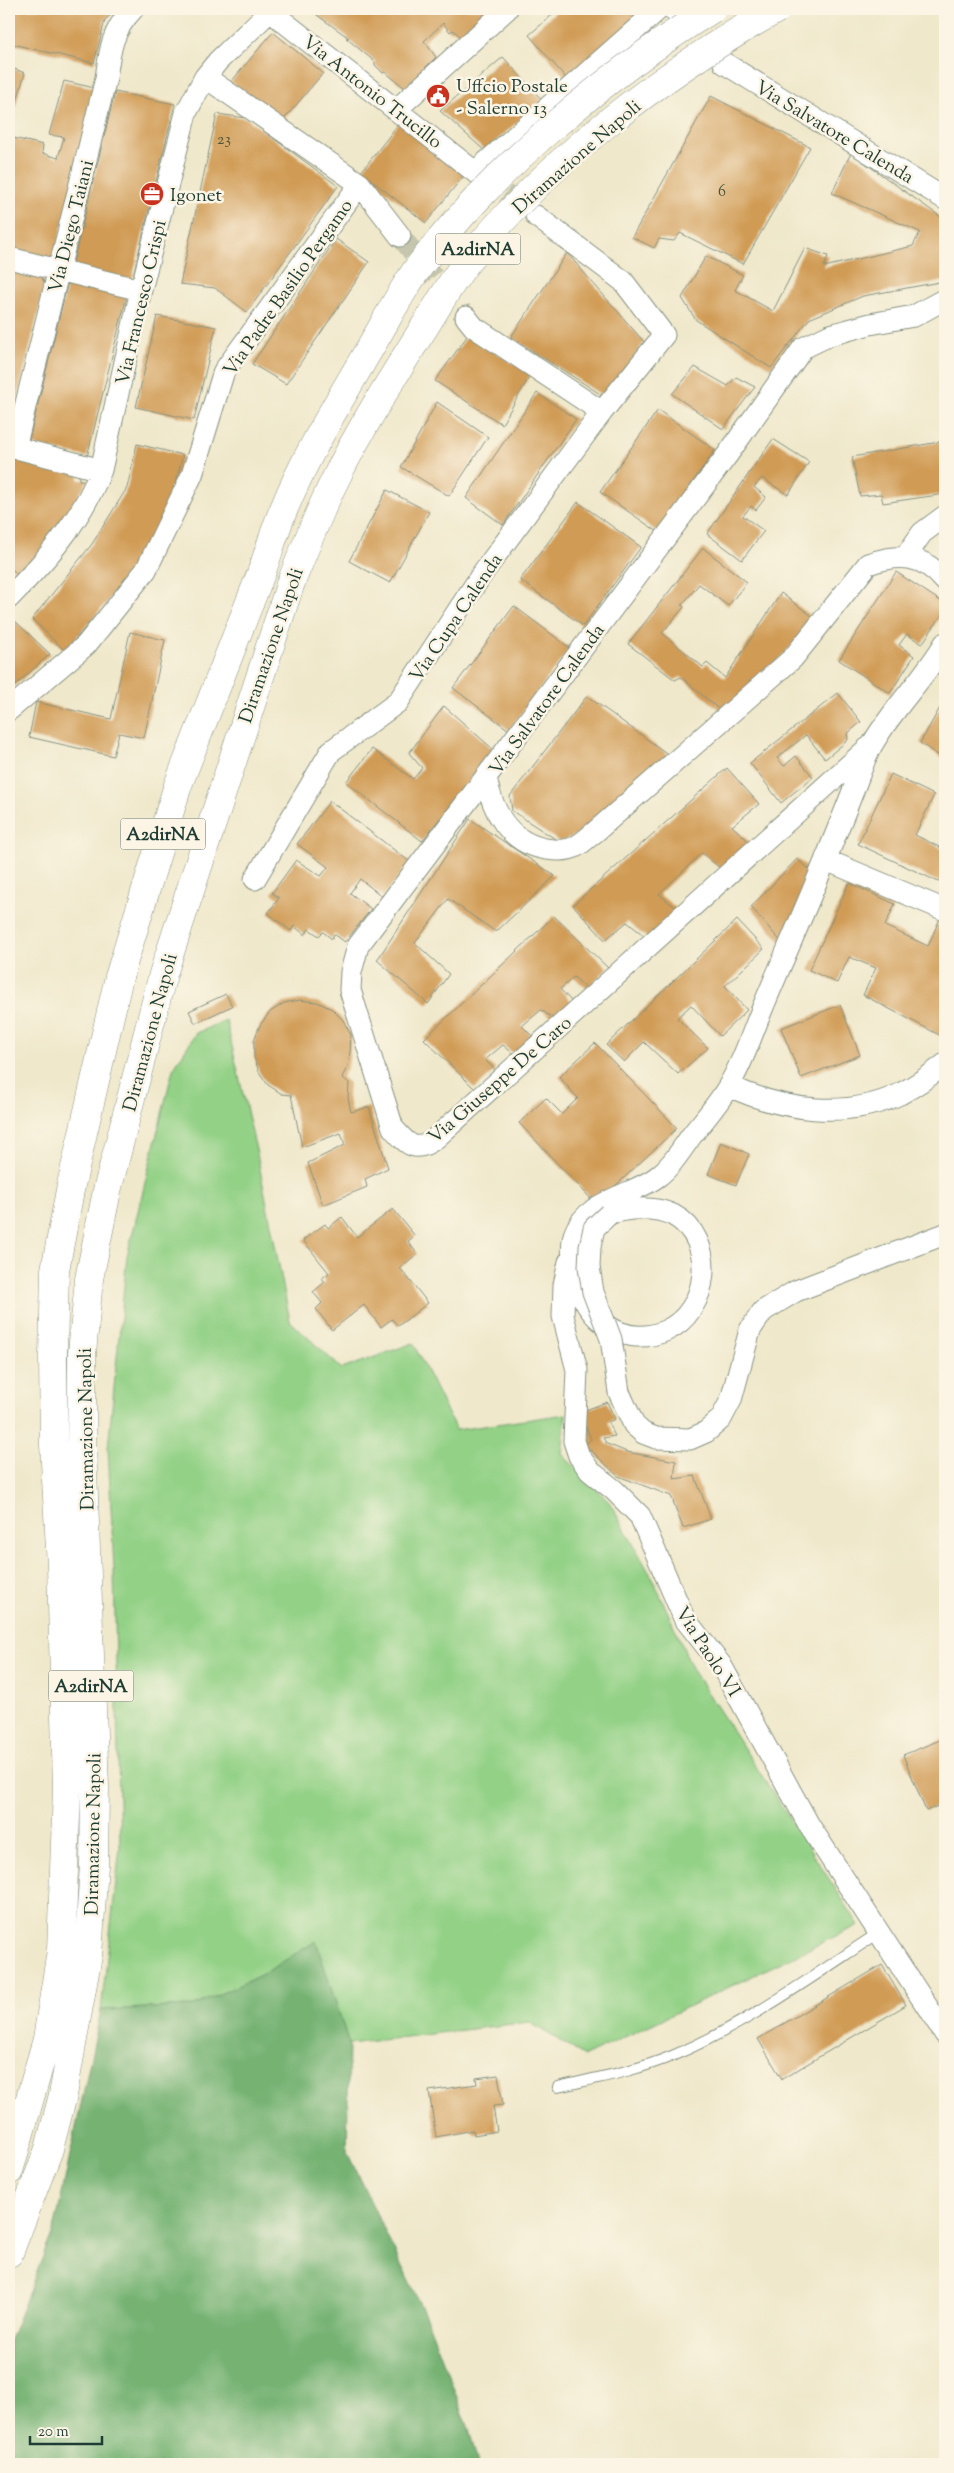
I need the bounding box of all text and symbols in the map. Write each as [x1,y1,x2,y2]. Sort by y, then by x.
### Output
street label: Via Antonio Trucillo [296,30,447,156]
place label: Uffcio Postale - Salerno 13 [456,74,568,123]
street label: Via Salvatore Calenda [749,75,919,192]
public building icon: Uffcio Postale - Salerno 13 [425,83,451,109]
street label: Diramazione Napoli [507,94,648,221]
house number: 23 [217,129,231,152]
street label: Via Diego Taiani [43,157,102,296]
office icon: Igonet [139,181,165,207]
house number: 6 [718,181,726,204]
place label: Igonet [170,183,223,210]
street label: Via Padre Basilio Pergamo [218,195,360,382]
street label: Via Francesco Crispi [110,217,175,388]
road number: A2dirNA [436,233,520,264]
street label: Via Cupa Calenda [404,548,510,688]
street label: Diramazione Napoli [233,564,312,727]
street label: Via Salvatore Calenda [484,619,612,782]
road number: A2dirNA [120,819,206,850]
street label: Diramazione Napoli [117,951,186,1115]
street label: Via Giuseppe De Caro [423,1011,579,1151]
street label: Diramazione Napoli [73,1347,102,1511]
street label: Via Paolo VI [668,1602,746,1703]
road number: A2dirNA [48,1670,134,1702]
street label: Diramazione Napoli [80,1752,109,1916]
scale bar [30,2413,102,2445]
text: 20 m [38,2422,69,2443]

